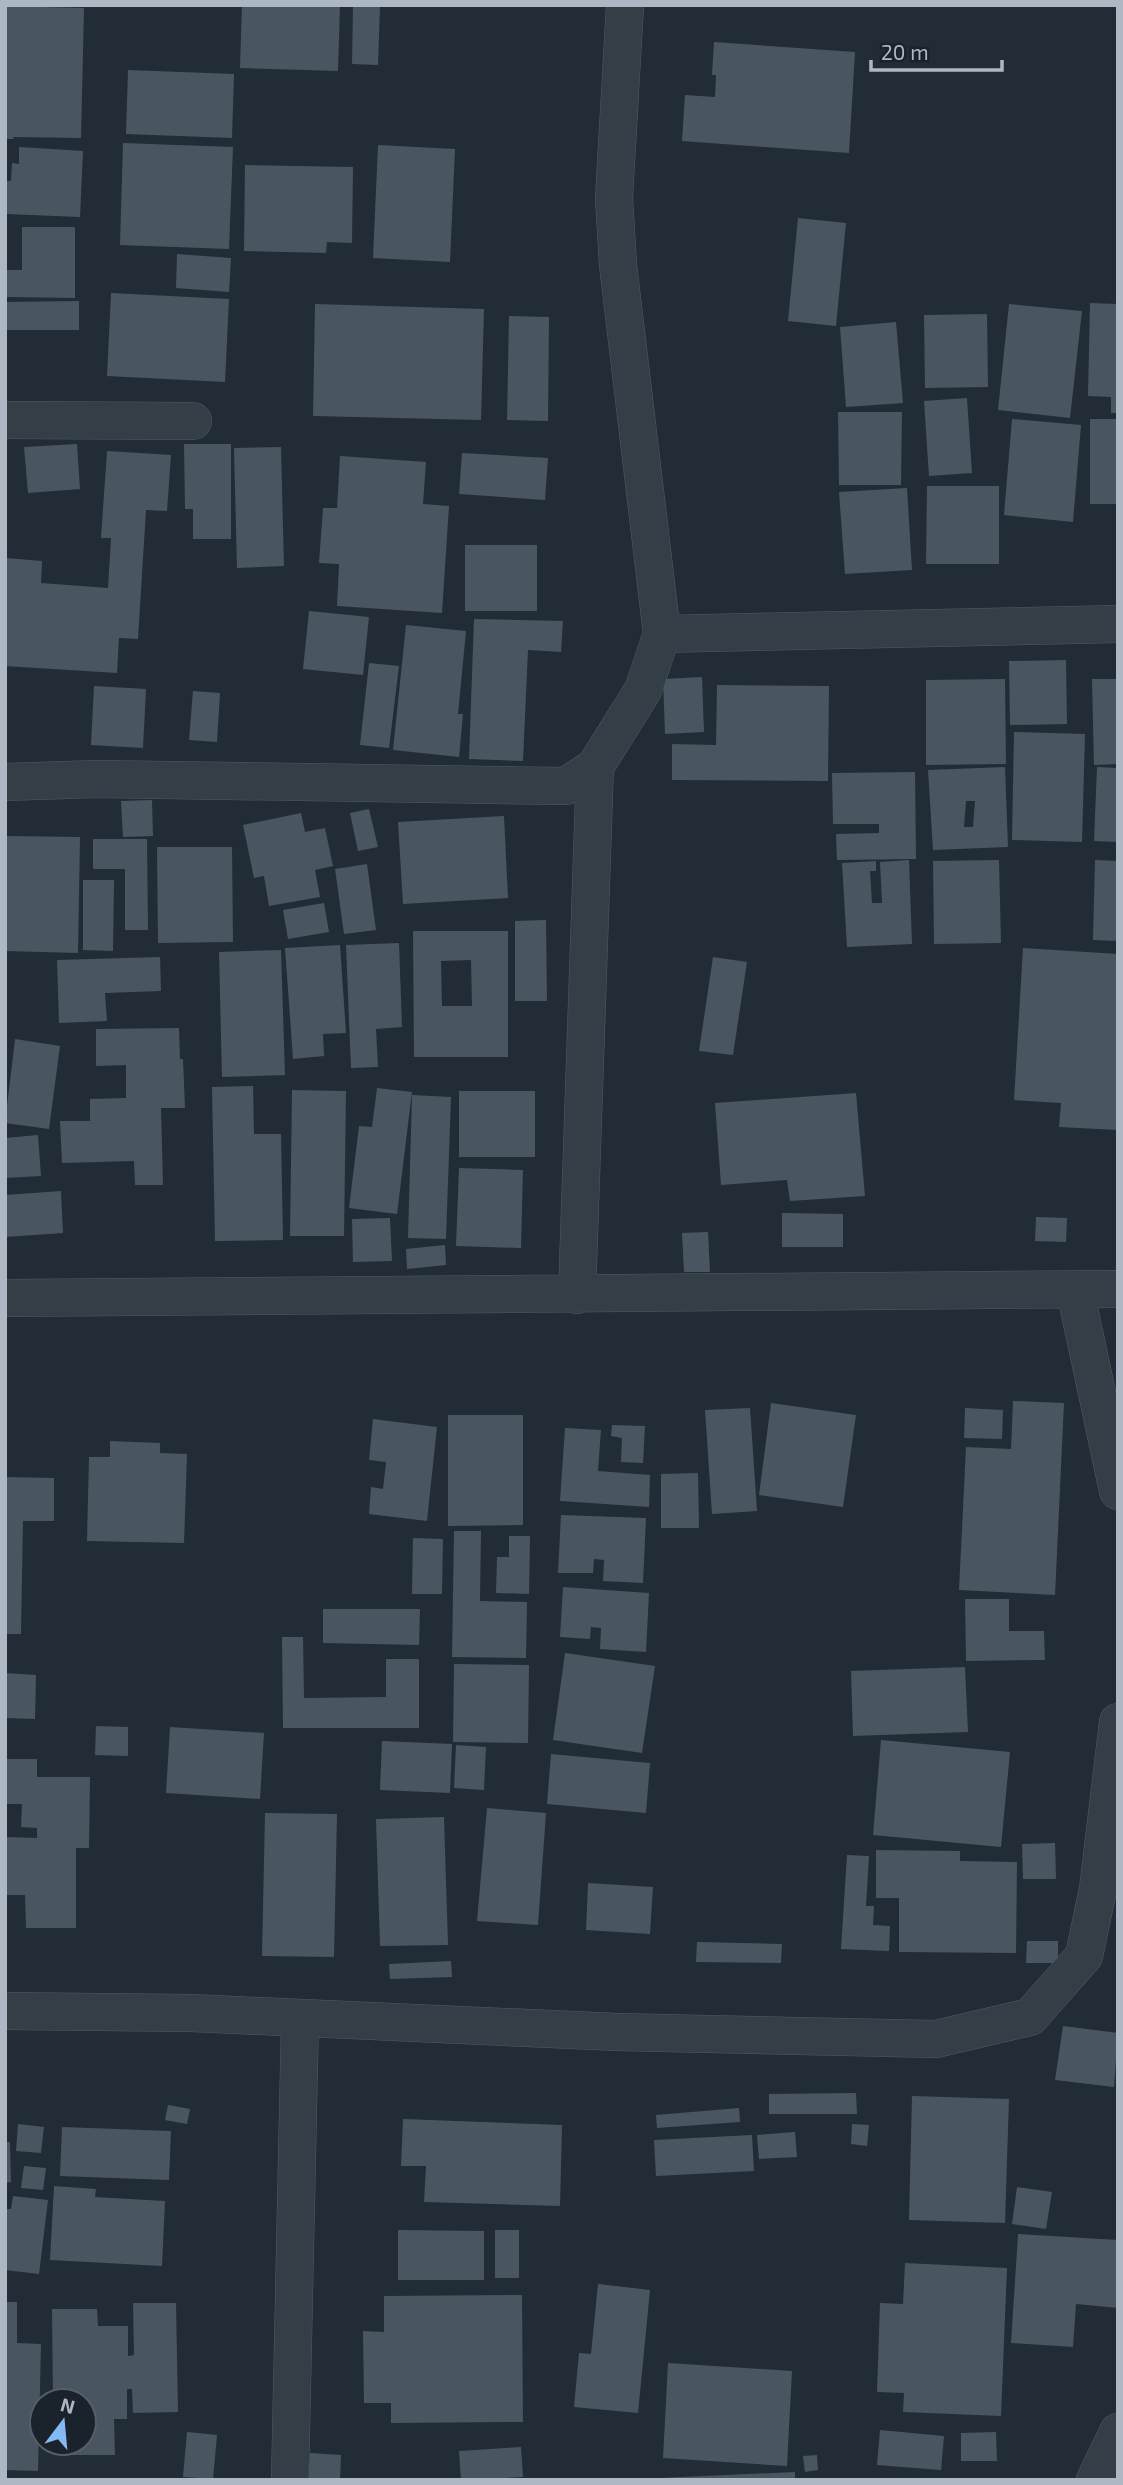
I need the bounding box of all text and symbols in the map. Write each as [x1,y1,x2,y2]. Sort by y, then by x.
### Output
scale bar [871,28,1002,72]
text: 20 m [881,39,929,64]
north arrow [28,2387,98,2457]
text: N [58,2392,78,2418]

